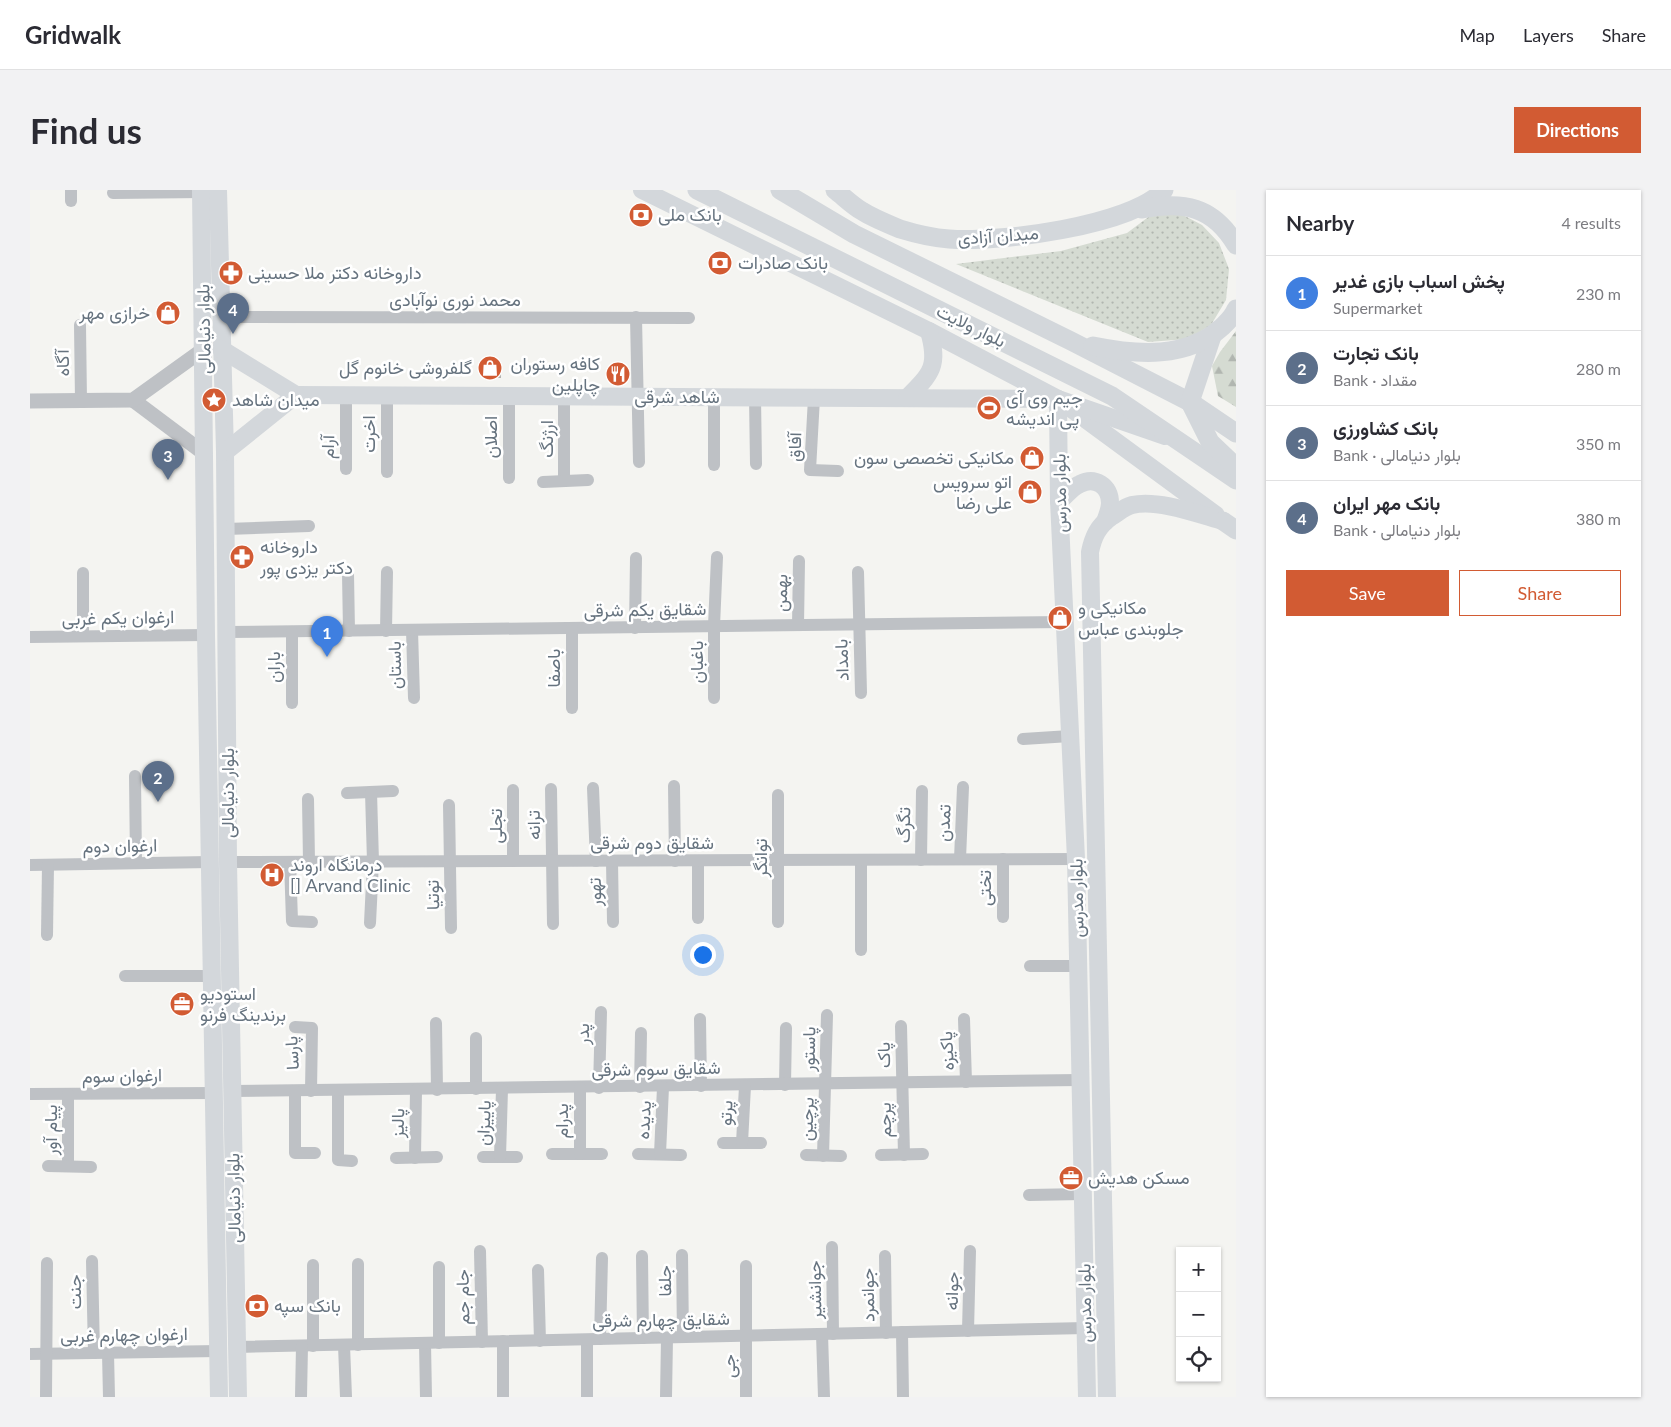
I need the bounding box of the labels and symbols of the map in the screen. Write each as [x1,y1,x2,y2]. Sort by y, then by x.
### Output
bank icon: بانک ملی [628,202,654,228]
place label: بانک ملی [658,203,722,226]
street label: میدان آزادی [957,221,1039,250]
bank icon: بانک صادرات [707,250,733,276]
place label: بانک صادرات [738,251,828,274]
pharmacy icon: داروخانه دکتر ملا حسینی [218,260,244,286]
place label: داروخانه دکتر ملا حسینی [248,261,422,284]
street label: بلوار دنیامالی [191,284,216,374]
street label: محمد نوری نوآبادی [389,288,521,311]
pin: 4 [217,293,249,334]
street label: بلوار ولایت [933,299,1010,352]
shop icon: خرازی مهر [155,300,181,326]
place label: خرازی مهر [78,301,150,324]
street label: آگاه [51,348,73,377]
place label: کافه رستوران چاپلین [510,352,600,397]
shop icon: گلفروشی خانوم گل [477,355,503,381]
place label: گلفروشی خانوم گل [339,356,472,380]
restaurant icon: کافه رستوران چاپلین [605,361,631,387]
street label: شاهد شرقی [634,385,720,408]
place label: جیم وی آی پی اندیشه [1006,386,1083,431]
place icon: میدان شاهد [201,387,227,413]
place label: میدان شاهد [232,388,320,410]
sports icon: جیم وی آی پی اندیشه [976,395,1002,421]
street label: اخرت [357,415,380,453]
street label: اصلان [479,416,501,458]
street label: ارژنگ [535,420,558,458]
street label: آفاق [783,430,805,462]
street label: آرام [316,433,340,459]
pin: 3 [152,439,184,480]
shop icon: مکانیکی تخصصی سون [1019,445,1045,471]
place label: مکانیکی تخصصی سون [854,446,1014,469]
street label: بلوار مدرس [1047,453,1072,533]
place label: اتو سرویس علی رضا [933,470,1012,514]
shop icon: اتو سرویس علی رضا [1017,479,1043,505]
place label: داروخانه دکتر یزدی پور [259,535,353,580]
pharmacy icon: داروخانه دکتر یزدی پور [229,544,255,570]
street label: بهمن [769,574,792,612]
place label: مکانیکی و جلوبندی عباس [1078,596,1184,640]
street label: شقایق یکم شرقی [583,597,707,623]
street label: ارغوان یکم غربی [61,605,175,631]
shop icon: مکانیکی و جلوبندی عباس [1047,605,1073,631]
pin: 1 [311,616,343,657]
street label: بامداد [829,639,853,681]
street label: باستان [383,641,405,689]
street label: باغبان [685,641,707,683]
street label: باصفا [542,649,564,687]
street label: باران [262,651,285,683]
street label: بلوار دنیامالی [216,748,239,838]
pin: 2 [142,761,174,802]
street label: تمدن [931,804,955,842]
street label: تگرگ [892,807,915,843]
street label: تجلی [484,808,507,844]
street label: ترانه [522,810,545,840]
street label: شقایق دوم شرقی [590,831,714,855]
street label: ارغوان دوم [82,833,158,859]
street label: توانگر [749,839,772,878]
place label: درمانگاه اروند [] Arvand Clinic [290,853,411,896]
street label: بلوار مدرس [1064,858,1089,938]
hospital icon: درمانگاه اروند [] Arvand Clinic [259,862,285,888]
street label: تختی [973,870,996,906]
street label: تهور [583,877,606,908]
street label: توتیا [421,880,444,910]
your location [690,942,716,968]
place label: استودیو برندینگ فرنو [200,982,286,1026]
office icon: استودیو برندینگ فرنو [169,991,195,1017]
street label: پدر [571,1023,595,1046]
street label: پاستور [797,1026,821,1073]
street label: پاکیزه [934,1031,960,1071]
street label: پارسا [279,1035,305,1071]
street label: پاک [872,1042,896,1068]
street label: شقایق سوم شرقی [591,1056,721,1082]
street label: ارغوان سوم [82,1063,162,1089]
street label: پرچین [794,1097,820,1141]
street label: پاییزان [471,1100,497,1146]
street label: پدیده [631,1100,657,1140]
street label: پرتو [713,1100,739,1126]
street label: پرچم [873,1102,897,1138]
street label: پیام آور [39,1104,63,1157]
street label: پدرام [550,1104,574,1139]
street label: پالیز [386,1108,410,1139]
street label: بلوار دنیامالی [221,1153,246,1243]
office icon: مسکن هدیش [1058,1165,1084,1191]
place label: مسکن هدیش [1088,1166,1190,1189]
street label: جوانشیر [802,1260,827,1321]
street label: بلوار مدرس [1072,1263,1097,1343]
street label: جلفا [653,1265,675,1297]
street label: جوانمرد [856,1268,879,1322]
street label: جام جم [451,1269,475,1325]
street label: جوانه [940,1271,963,1311]
street label: جنت [63,1274,85,1310]
bank icon: بانک سپه [244,1293,270,1319]
place label: بانک سپه [274,1294,341,1318]
street label: شقایق چهارم شرقی [592,1307,730,1333]
street label: ارغوان چهارم غربی [60,1322,188,1348]
street label: جی [717,1354,740,1378]

